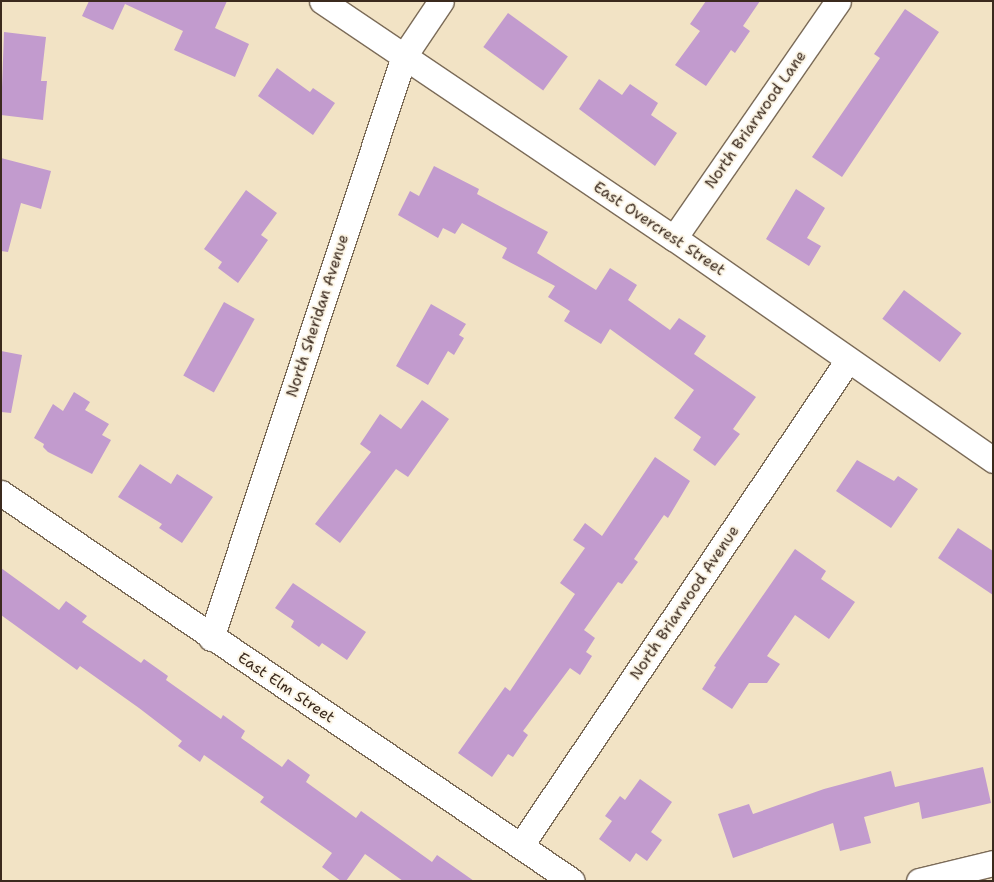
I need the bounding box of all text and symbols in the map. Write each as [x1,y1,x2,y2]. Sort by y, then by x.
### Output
street label: North Briarwood Lane [702,48,810,192]
street label: East Overcrest Street [590,178,728,280]
street label: North Sheridan Avenue [283,232,353,400]
street label: North Briarwood Avenue [627,523,743,683]
street label: East Elm Street [234,649,338,727]

